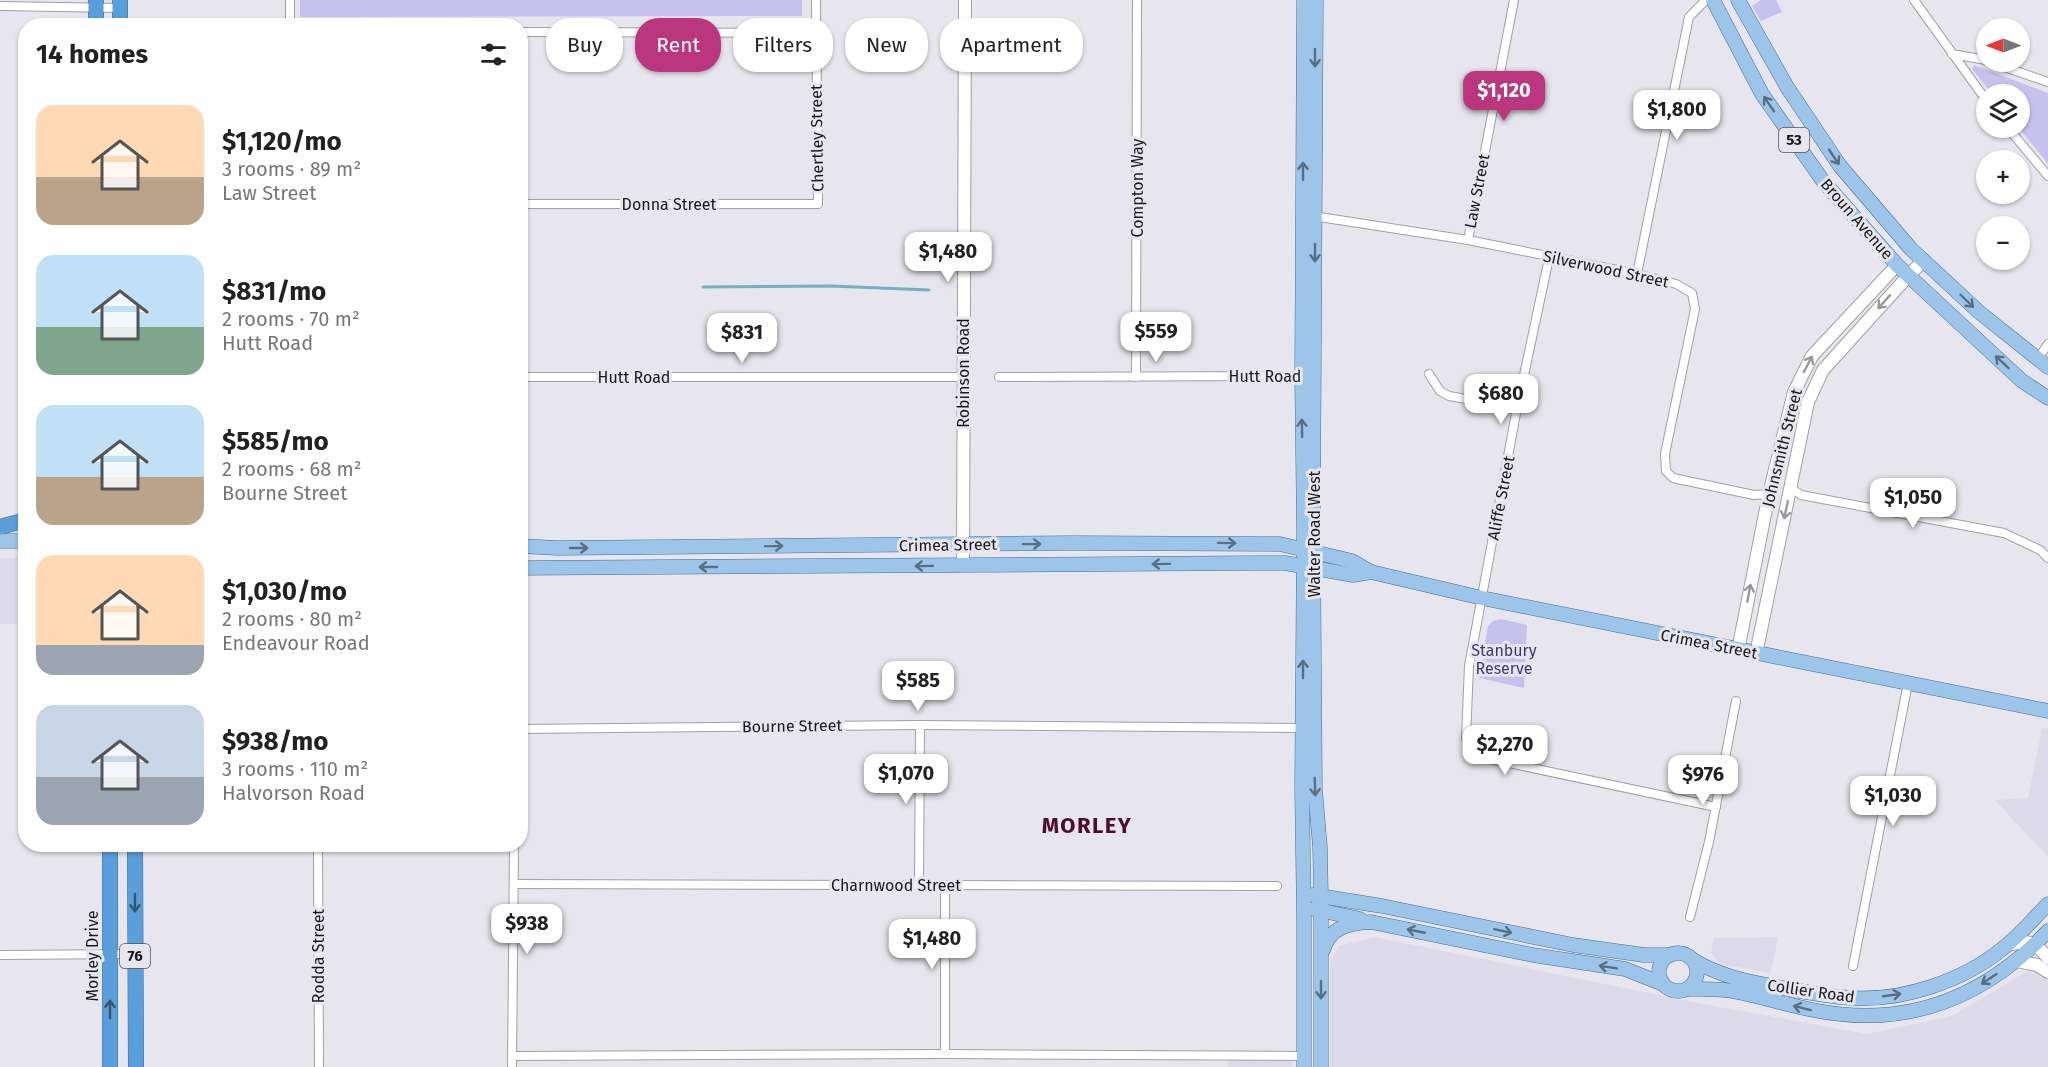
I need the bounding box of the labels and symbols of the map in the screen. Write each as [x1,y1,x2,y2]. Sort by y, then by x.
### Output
north arrow [1976,18,2030,72]
one-way arrow [1309,48,1321,68]
pin: $1,120 [1455,71,1553,122]
street label: Chertley Street [807,84,827,192]
pin: $1,800 [1628,90,1726,141]
one-way arrow [1763,96,1775,113]
road number: 53 [1779,128,1809,152]
street label: Compton Way [1128,138,1147,237]
one-way arrow [1828,149,1840,165]
street label: Law Street [1460,152,1494,230]
one-way arrow [1297,161,1309,181]
street label: Broun Avenue [1817,175,1897,263]
street label: Donna Street [622,195,717,214]
pin: $1,480 [899,232,997,283]
one-way arrow [1309,243,1321,263]
street label: Silverwood Street [1541,246,1671,292]
one-way arrow [1959,294,1974,308]
one-way arrow [1877,295,1891,310]
pin: $559 [1120,312,1192,363]
pin: $831 [706,313,778,364]
street label: Robinson Road [954,318,973,428]
one-way arrow [1995,355,2010,369]
one-way arrow [1802,356,1814,373]
street label: Hutt Road [1229,367,1301,386]
street label: Hutt Road [598,368,670,387]
pin: $680 [1465,374,1537,425]
street label: Johnsmith Street [1758,387,1806,509]
one-way arrow [1296,418,1308,438]
street label: Aliffe Street [1484,454,1519,542]
street label: Walter Road West [1305,470,1324,597]
pin: $1,050 [1864,478,1962,529]
one-way arrow [1780,500,1791,520]
street label: Crimea Street [899,535,997,555]
one-way arrow [1021,538,1041,550]
one-way arrow [1216,538,1236,549]
one-way arrow [763,540,783,552]
one-way arrow [568,542,588,554]
one-way arrow [1152,558,1172,569]
one-way arrow [915,560,935,571]
one-way arrow [699,561,719,573]
one-way arrow [1744,583,1755,603]
street label: Crimea Street [1659,625,1759,663]
park label: Stanbury Reserve [1471,641,1537,678]
one-way arrow [1297,660,1309,680]
pin: $585 [882,661,954,712]
street label: Bourne Street [742,716,843,736]
pin: $2,270 [1456,725,1554,776]
pin: $1,070 [857,754,955,805]
pin: $976 [1667,755,1739,806]
one-way arrow [1310,776,1321,796]
pin: $1,030 [1844,776,1942,827]
district label: MORLEY [1042,812,1132,839]
street label: Charnwood Street [831,876,961,895]
one-way arrow [129,892,141,912]
pin: $938 [491,904,563,955]
street label: Rodda Street [309,909,328,1003]
street label: Morley Drive [83,911,102,1001]
pin: $1,480 [883,919,981,970]
one-way arrow [1407,925,1426,936]
one-way arrow [1492,926,1512,937]
road number: 76 [120,944,150,968]
one-way arrow [1598,961,1618,972]
one-way arrow [1981,973,1997,985]
street label: Collier Road [1766,975,1856,1007]
one-way arrow [1315,980,1327,1000]
one-way arrow [1882,989,1902,1000]
one-way arrow [104,999,116,1019]
one-way arrow [1793,1001,1812,1013]

